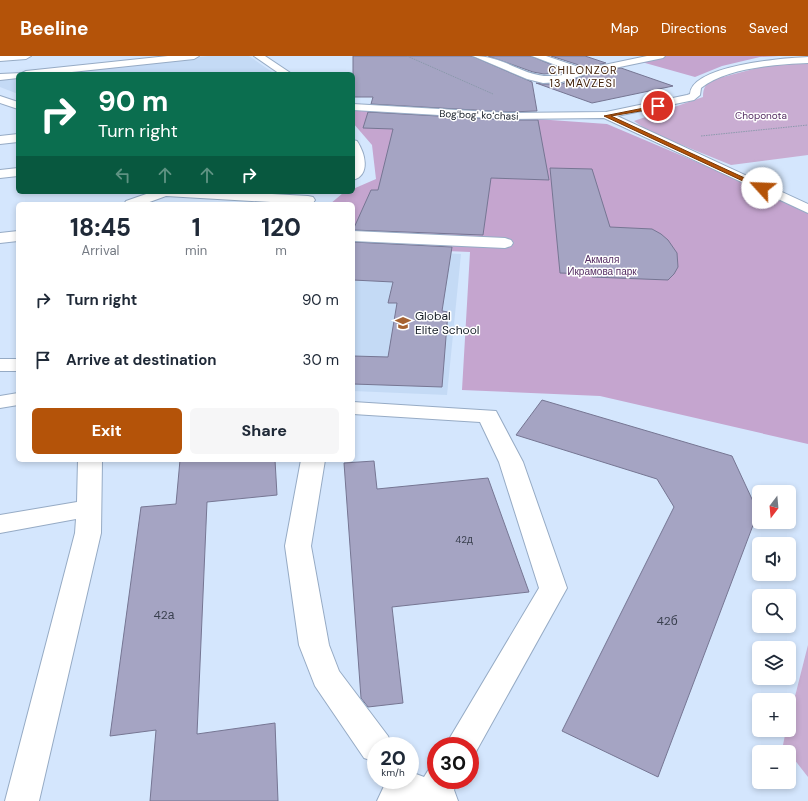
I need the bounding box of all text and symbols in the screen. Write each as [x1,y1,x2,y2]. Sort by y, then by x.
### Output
text: Beeline [20,16,88,41]
text: Map [611,19,639,37]
text: Directions [661,19,727,37]
text: Saved [749,19,788,37]
district label: CHILONZOR 13 MAVZESI [549,63,617,90]
text: 90 m [98,83,168,120]
icon: right [32,88,84,140]
pin [641,89,675,123]
icon: arrive [647,95,669,117]
street label: Bogʻbogʻ koʻchasi [439,107,519,123]
park label: Choponota [735,109,787,122]
text: Turn right [98,119,178,143]
icon: left [112,164,134,186]
icon: ahead [154,164,176,186]
icon: ahead [196,164,218,186]
icon: right [238,164,260,186]
position arrow [741,167,783,209]
text: 18:45 [70,212,131,243]
text: 1 [192,212,201,243]
text: 120 [261,212,301,243]
text: Arrival [82,242,119,259]
text: min [185,242,207,259]
text: m [275,242,287,259]
park label: Акмаля Икрамова парк [567,253,637,278]
icon: right [32,289,54,311]
text: Turn right [66,290,137,310]
text: 90 m [302,290,339,310]
place label: Global Elite School [415,308,480,338]
school or university icon: Global Elite School [394,314,412,332]
icon: arrive [32,349,54,371]
text: Arrive at destination [66,350,217,370]
text: 30 m [303,350,339,370]
button: Exit [32,408,182,454]
button: Share [190,408,339,454]
north arrow [752,485,796,529]
map controls [752,485,796,789]
house number: 42д [455,533,473,546]
button: sound [752,537,796,581]
button: search [752,589,796,633]
house number: 42а [154,607,175,623]
house number: 42б [656,613,678,629]
button: layers [752,641,796,685]
button: + [752,693,796,737]
speed limit sign: 30 [427,737,479,789]
text: 20 [380,745,406,771]
button: − [752,745,796,789]
text: km/h [381,766,405,779]

